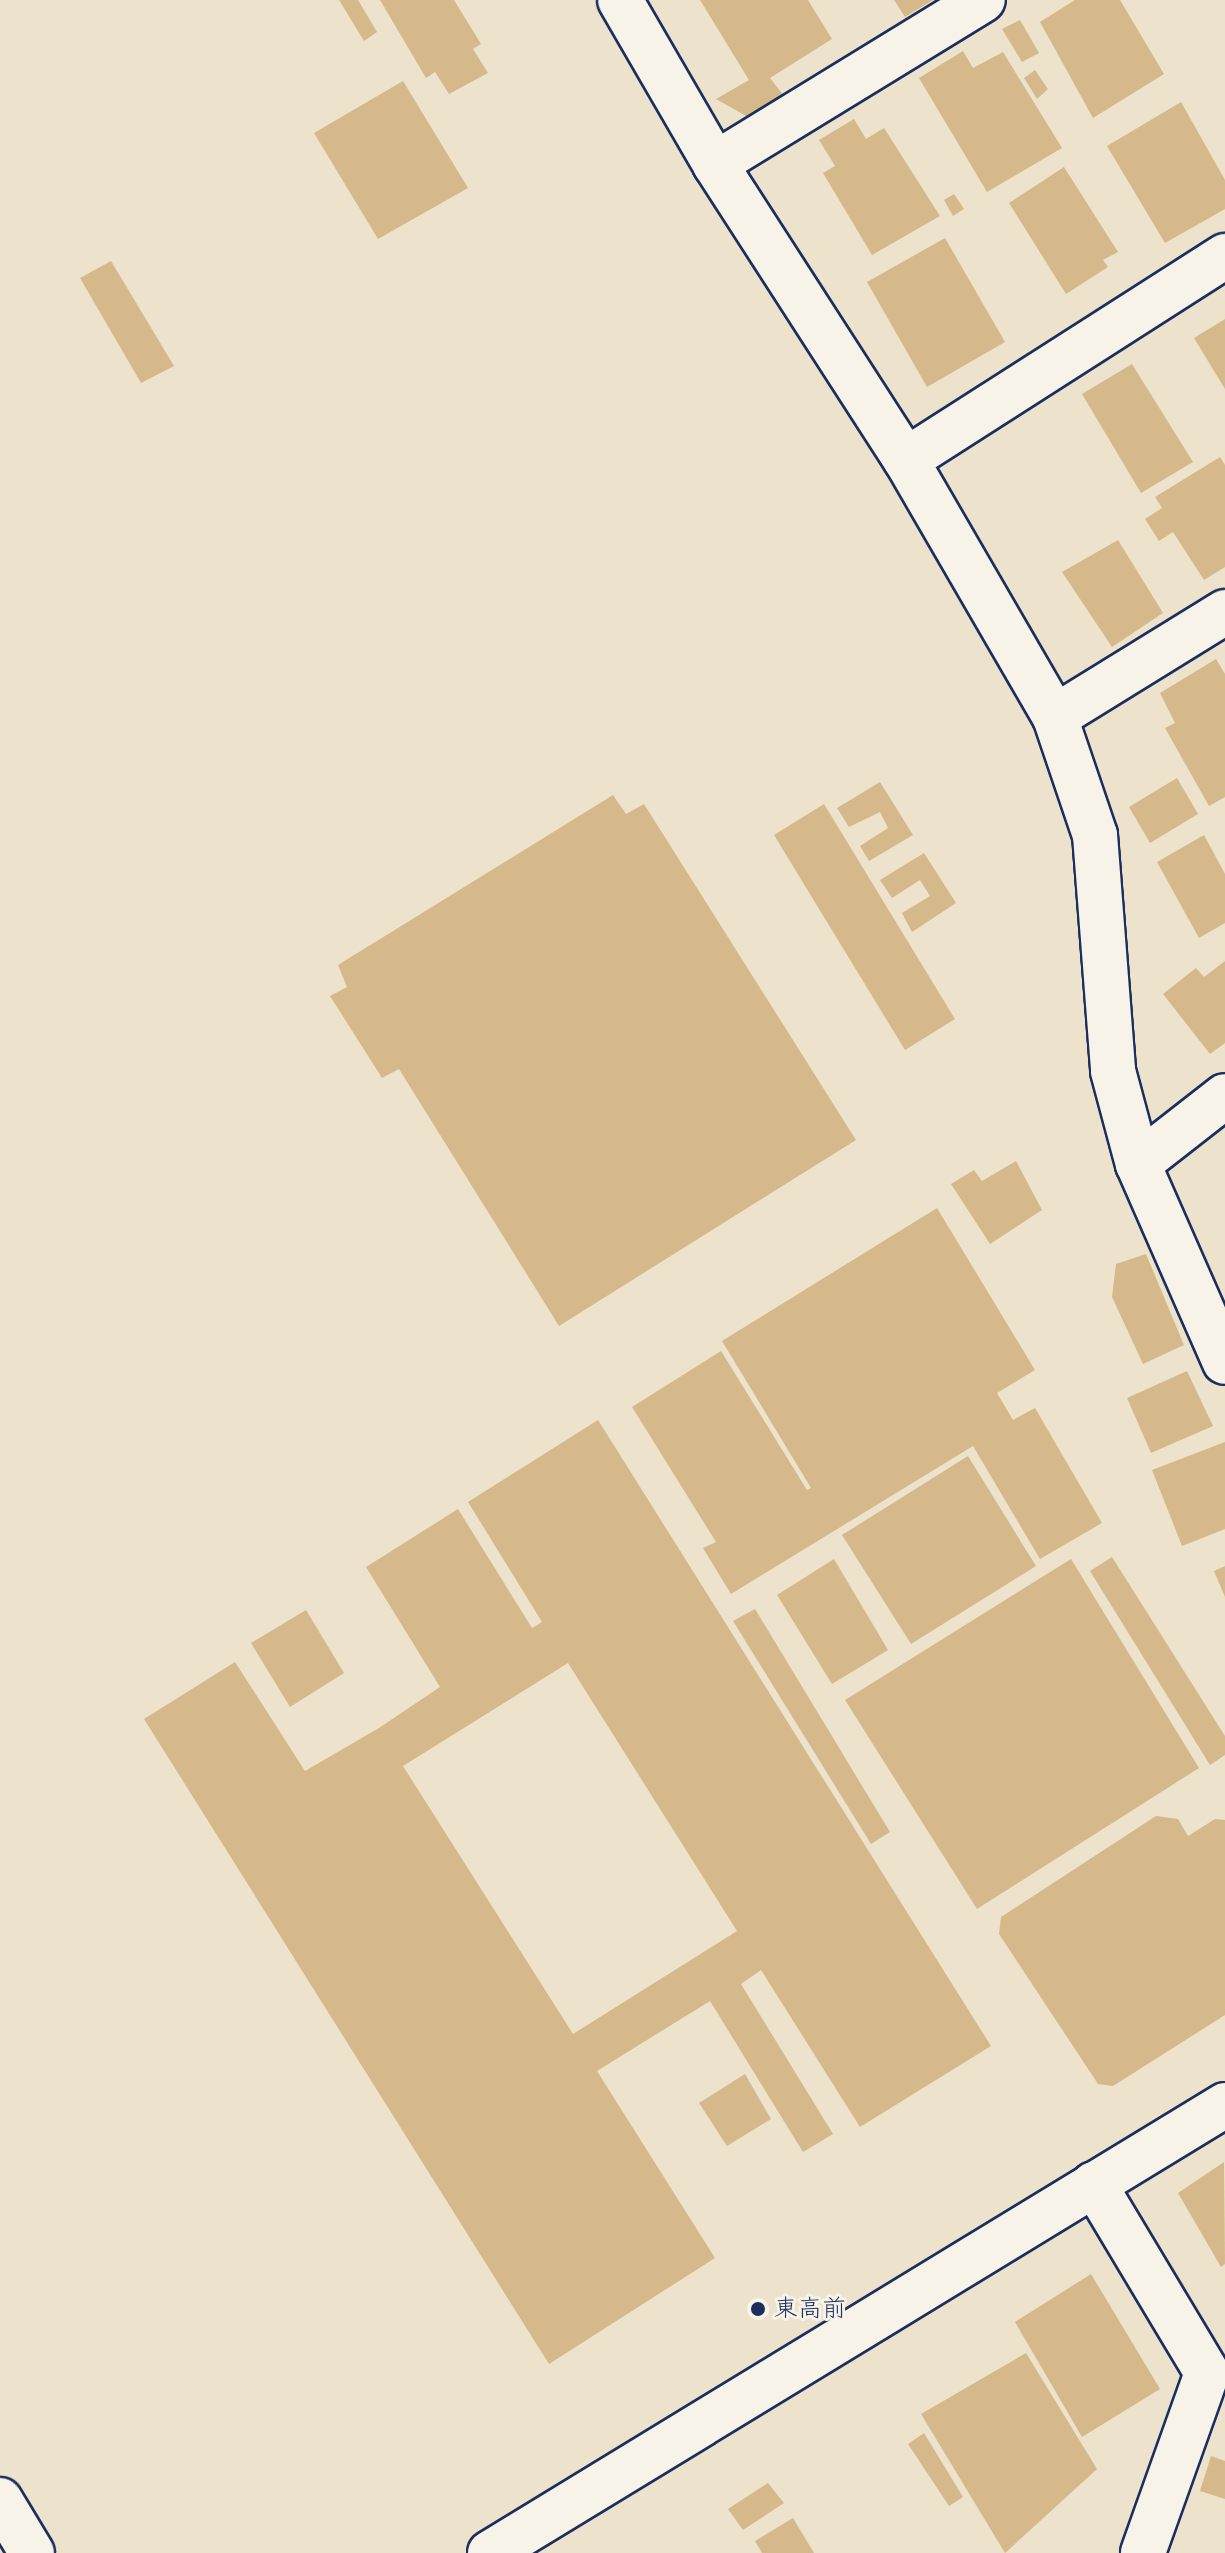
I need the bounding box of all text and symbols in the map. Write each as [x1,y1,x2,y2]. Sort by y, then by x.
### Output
place label: 東高前 [774,2295,846,2323]
marker: 東高前 [749,2300,767,2318]

